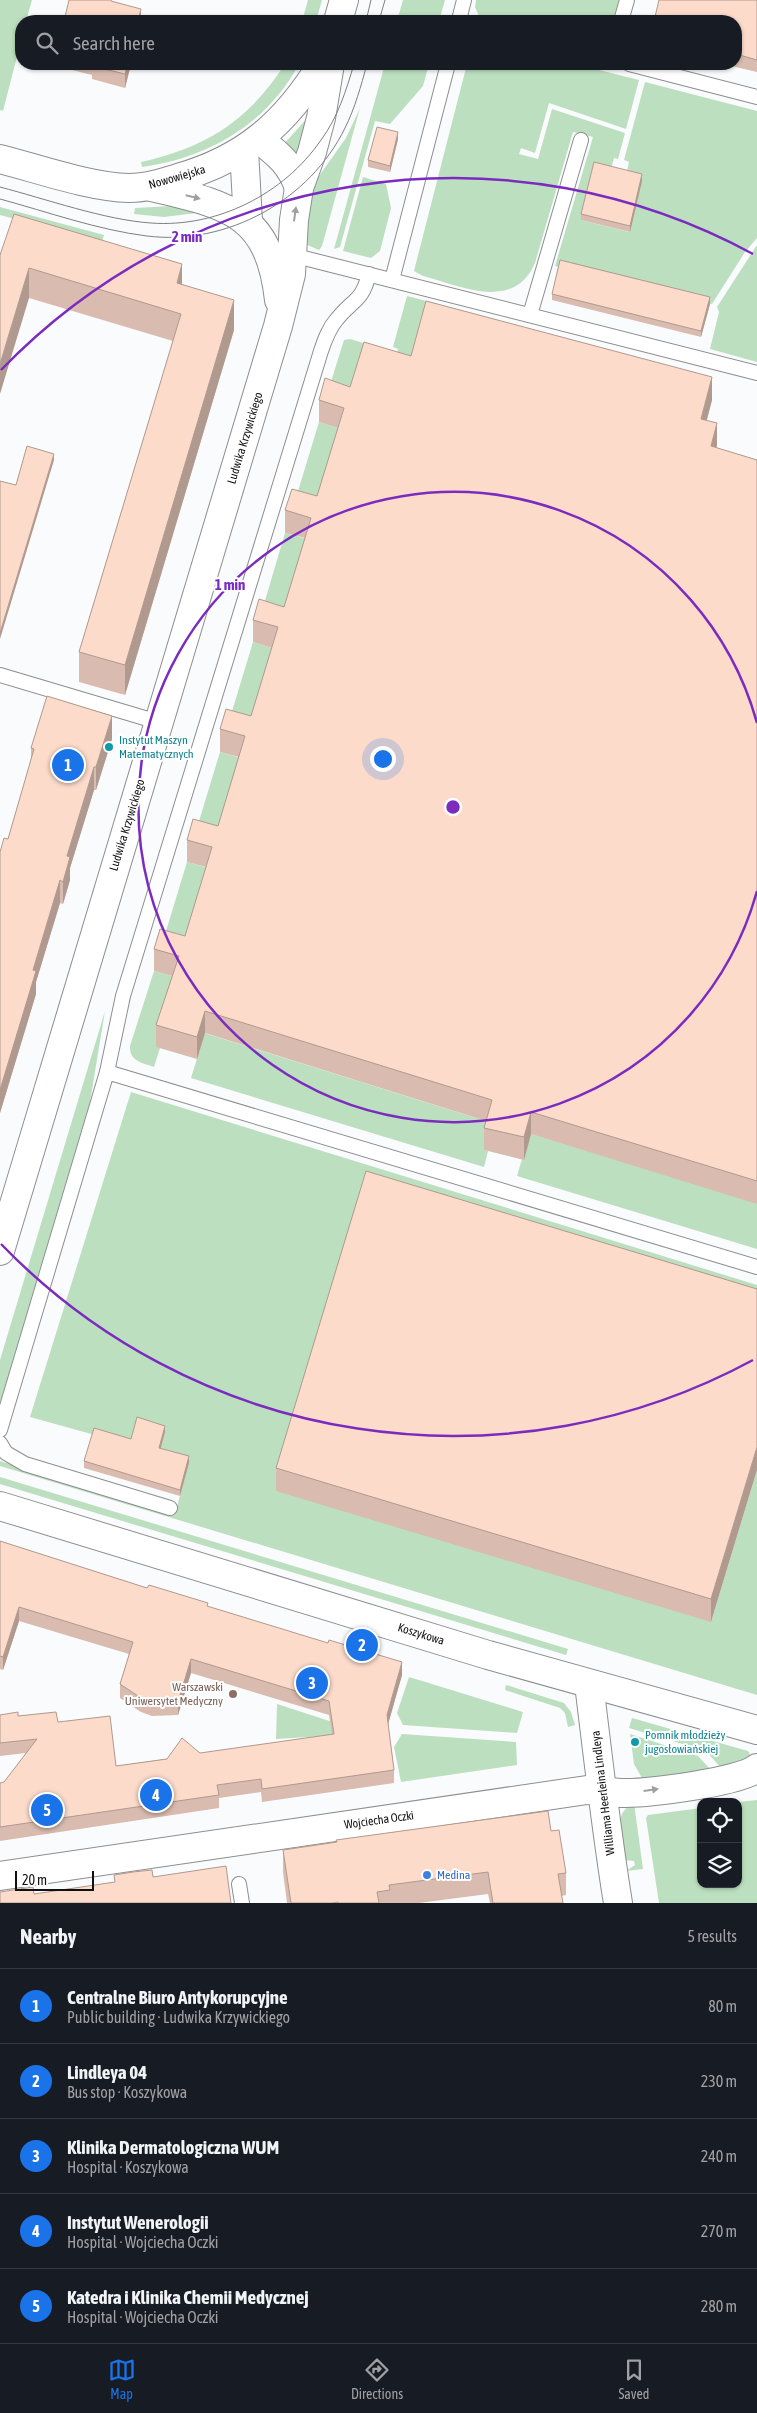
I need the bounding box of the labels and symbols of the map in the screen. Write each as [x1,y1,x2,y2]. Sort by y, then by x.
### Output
street label: Nowowiejska [147,162,207,192]
one-way arrow [186,193,201,201]
one-way arrow [291,206,299,222]
text: 2 min [172,228,202,245]
street label: Ludwika Krzywickiego [224,390,266,486]
text: 1 min [215,576,245,593]
place label: Instytut Maszyn Matematycznych [119,733,194,761]
marker: Instytut Maszyn Matematycznych [103,741,115,753]
pin: 1 [52,746,84,784]
your location [370,746,396,772]
street label: Ludwika Krzywickiego [106,777,148,873]
centre of rings [444,798,462,816]
street label: Koszykowa [396,1620,446,1648]
pin: 2 [346,1626,378,1664]
pin: 3 [296,1664,328,1702]
place label: Warszawski Uniwersytet Medyczny [125,1680,223,1708]
marker: Warszawski Uniwersytet Medyczny [227,1688,239,1700]
place label: Pomnik młodzieży jugosłowiańskiej [644,1728,725,1756]
street label: Williama Heerleina Lindleya [588,1730,618,1856]
marker: Pomnik młodzieży jugosłowiańskiej [629,1736,641,1748]
pin: 4 [140,1776,172,1814]
one-way arrow [643,1786,659,1794]
pin: 5 [31,1791,63,1829]
street label: Wojciecha Oczki [343,1808,415,1832]
scale bar [15,1868,94,1891]
place label: Medina [437,1868,470,1882]
marker: Medina [421,1869,433,1881]

